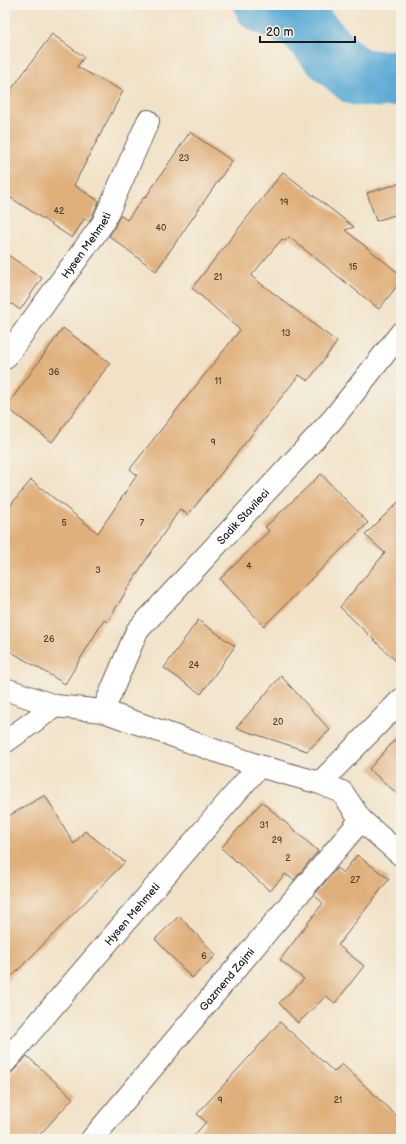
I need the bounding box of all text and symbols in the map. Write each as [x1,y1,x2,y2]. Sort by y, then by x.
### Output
scale bar [260,18,355,44]
text: 20 m [266,25,293,40]
house number: 23 [179,153,190,164]
house number: 19 [280,197,288,208]
house number: 42 [54,206,65,217]
street label: Hysen Mehmeti [59,210,113,281]
house number: 40 [156,223,166,234]
house number: 15 [349,262,357,273]
house number: 21 [214,272,222,283]
house number: 13 [281,328,291,339]
house number: 36 [48,367,60,378]
house number: 11 [215,376,221,387]
house number: 9 [210,437,216,448]
street label: Sadik Stavileci [214,486,272,547]
house number: 5 [61,518,67,529]
house number: 7 [140,518,145,529]
house number: 4 [246,561,252,572]
house number: 3 [95,565,101,576]
house number: 26 [44,634,55,645]
house number: 24 [189,660,200,671]
house number: 20 [273,717,283,728]
house number: 31 [259,820,269,831]
house number: 29 [272,835,282,846]
house number: 2 [285,853,291,864]
house number: 27 [350,875,360,886]
street label: Hysen Mehmeti [102,880,162,948]
street label: Gazmend Zajmi [197,945,257,1013]
house number: 6 [201,951,207,962]
house number: 9 [217,1095,223,1106]
house number: 21 [334,1095,342,1106]

